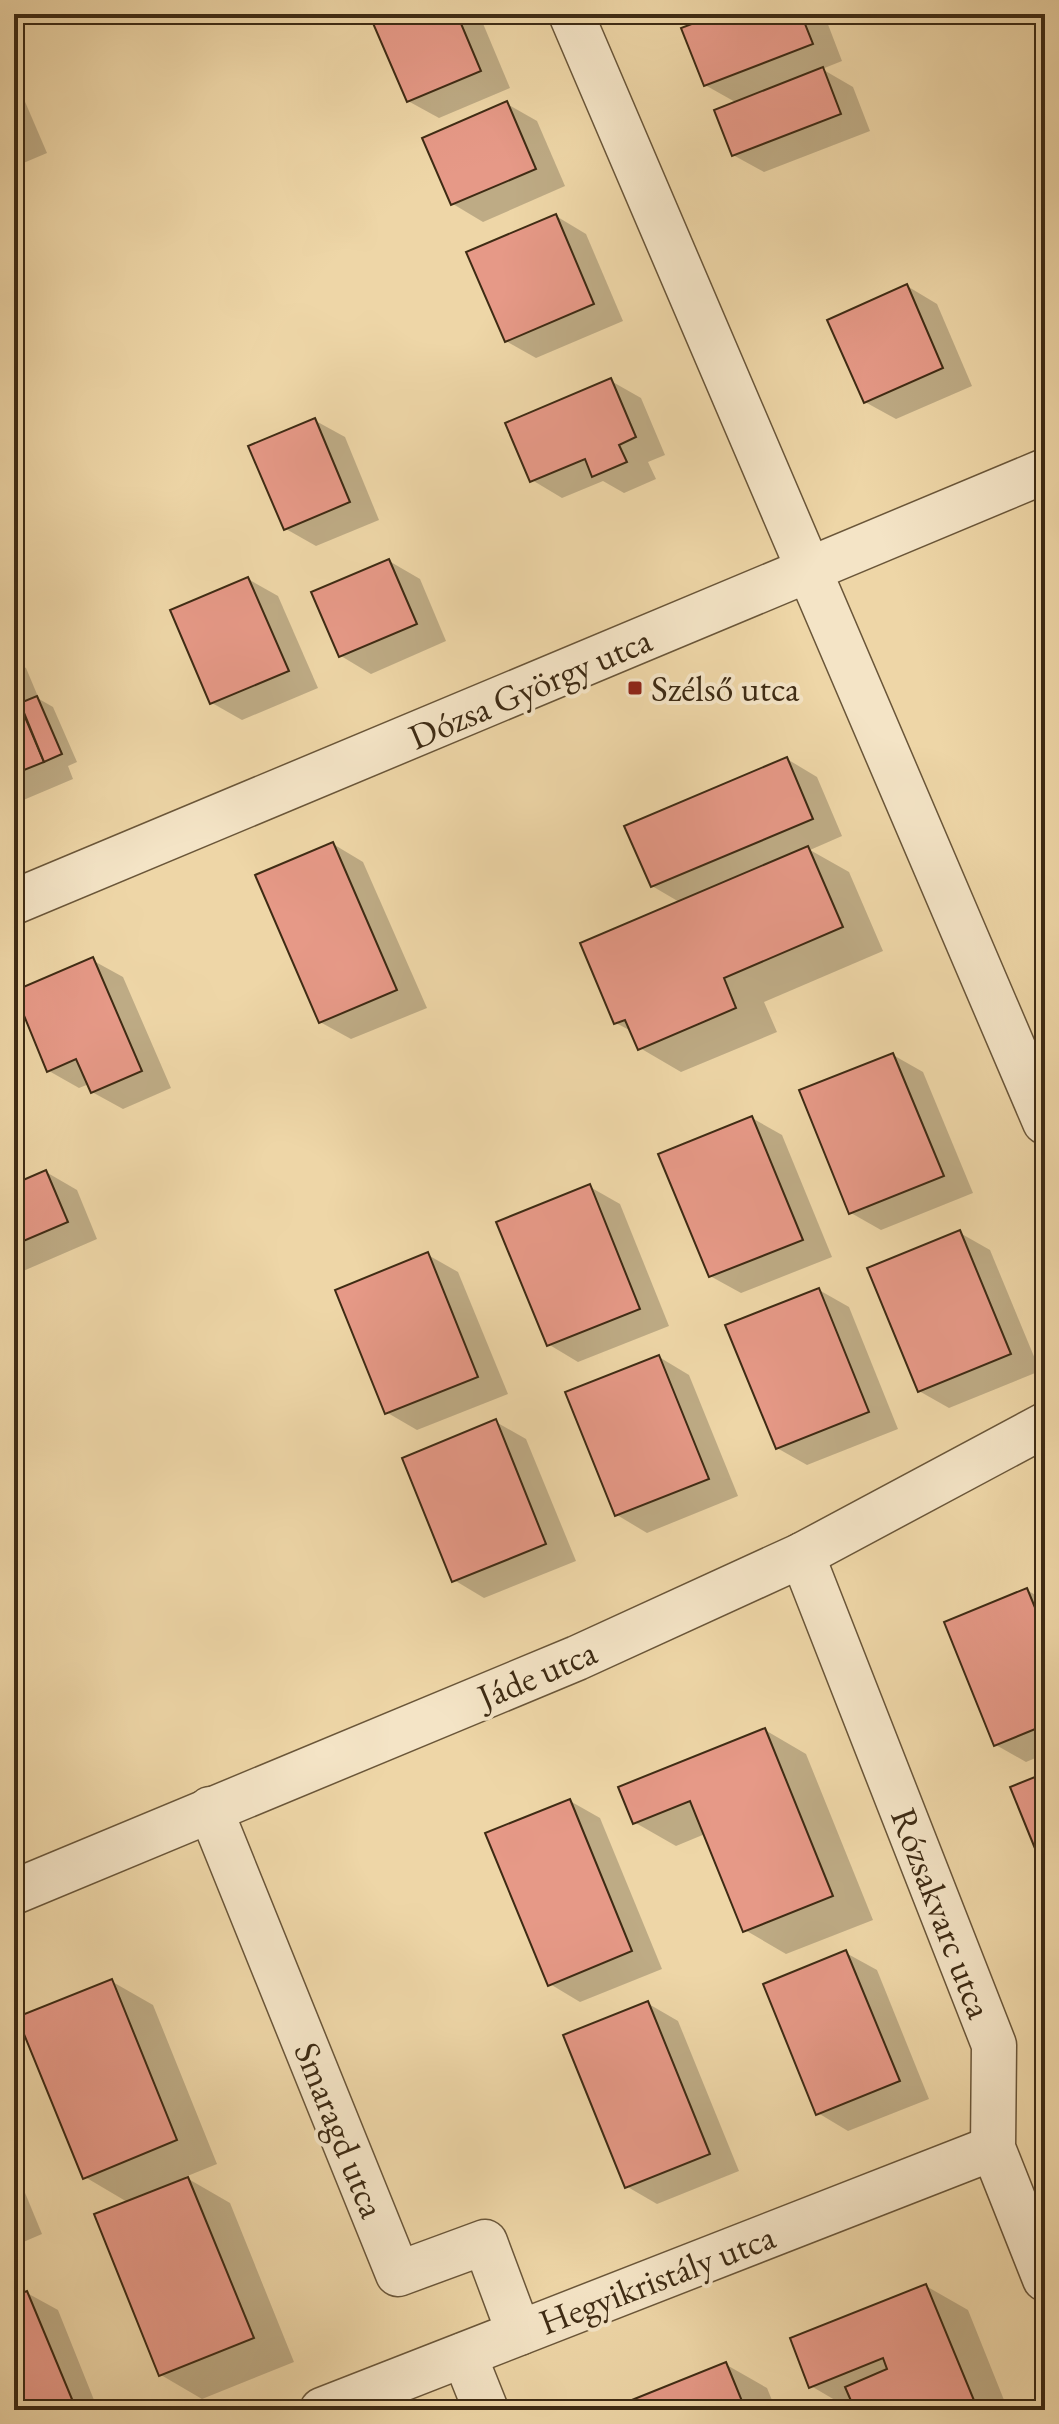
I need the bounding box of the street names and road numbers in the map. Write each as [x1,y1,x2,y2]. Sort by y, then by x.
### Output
street label: Dózsa György utca [401,615,659,760]
street label: Jáde utca [468,1628,604,1721]
street label: Rózsakvarc utca [880,1801,1004,2025]
street label: Smaragd utca [283,2035,397,2225]
street label: Hegyikristály utca [532,2212,782,2346]

